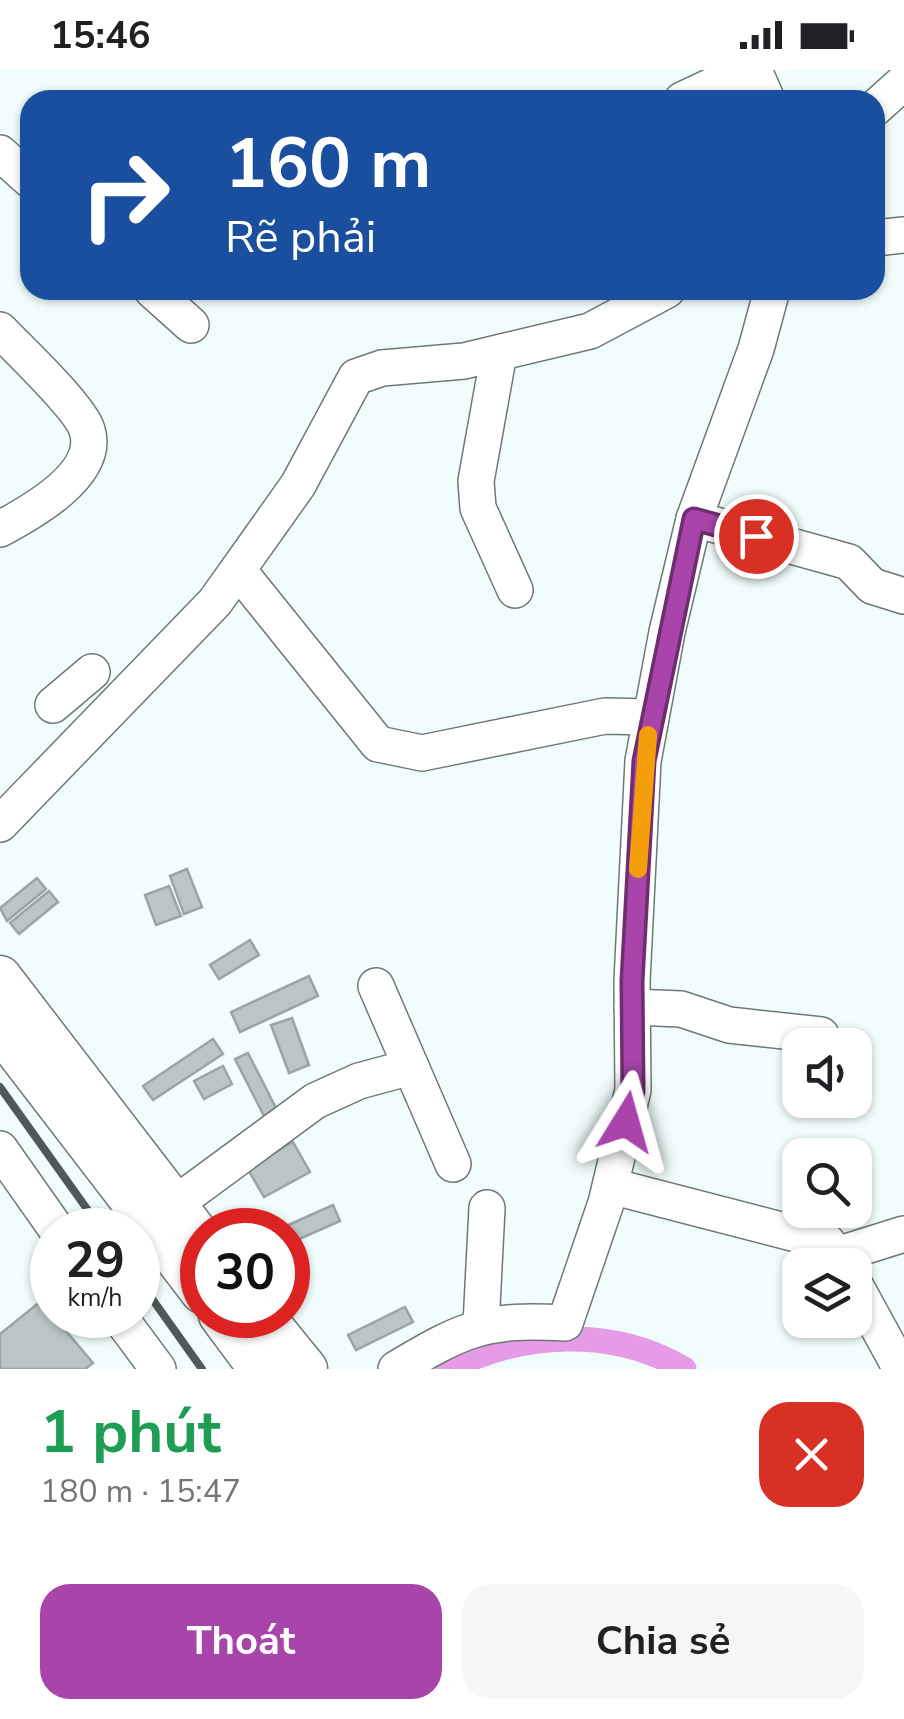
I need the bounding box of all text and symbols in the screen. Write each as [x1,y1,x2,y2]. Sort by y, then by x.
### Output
text: 15:46 [50,10,151,61]
text: 160 m [225,116,431,212]
icon: right [60,130,190,260]
text: Rẽ phải [225,207,376,268]
pin [714,494,799,579]
icon: arrive [729,509,784,564]
map controls [782,1028,872,1338]
button: sound [782,1028,872,1118]
position arrow [574,1070,678,1174]
button: search [782,1138,872,1228]
speed limit sign: 30 [180,1208,310,1338]
text: 29 [65,1226,125,1295]
button: layers [782,1248,872,1338]
text: km/h [67,1281,123,1315]
text: 1 phút [40,1391,221,1473]
button: close [759,1402,864,1507]
text: 180 m · 15:47 [40,1470,241,1513]
button: Thoát [40,1584,442,1699]
button: Chia sẻ [462,1584,864,1699]

